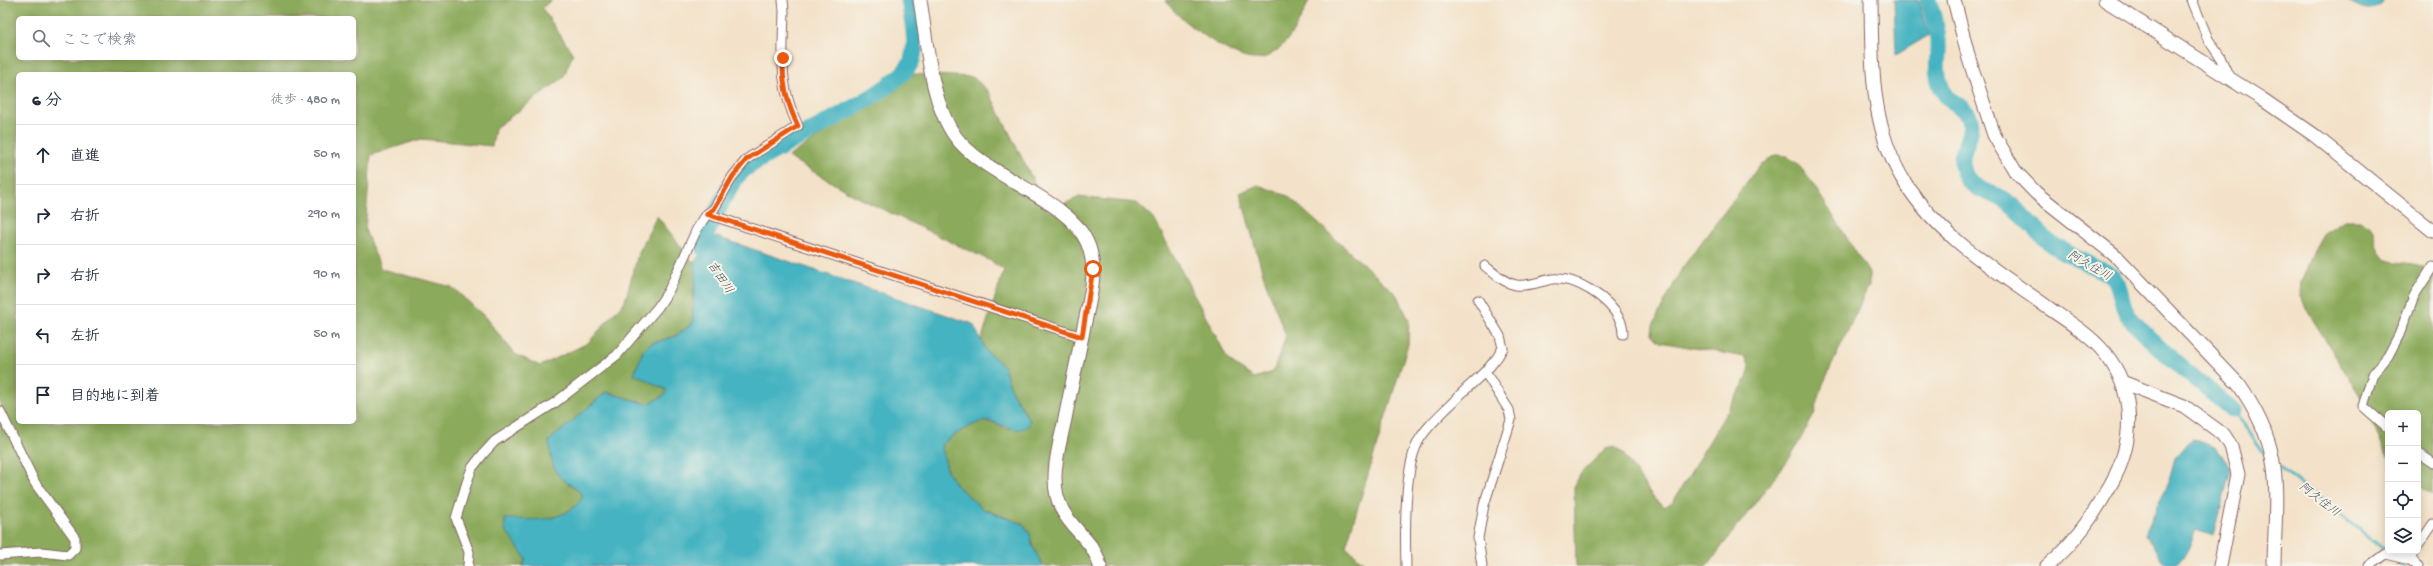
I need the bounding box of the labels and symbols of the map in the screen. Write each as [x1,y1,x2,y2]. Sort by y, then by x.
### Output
route end [774,49,792,67]
water label: 阿久住川 [2065,248,2114,285]
water label: 吉田川 [703,259,736,297]
route start [1084,260,1102,278]
water label: 阿久住川 [2296,479,2343,521]

